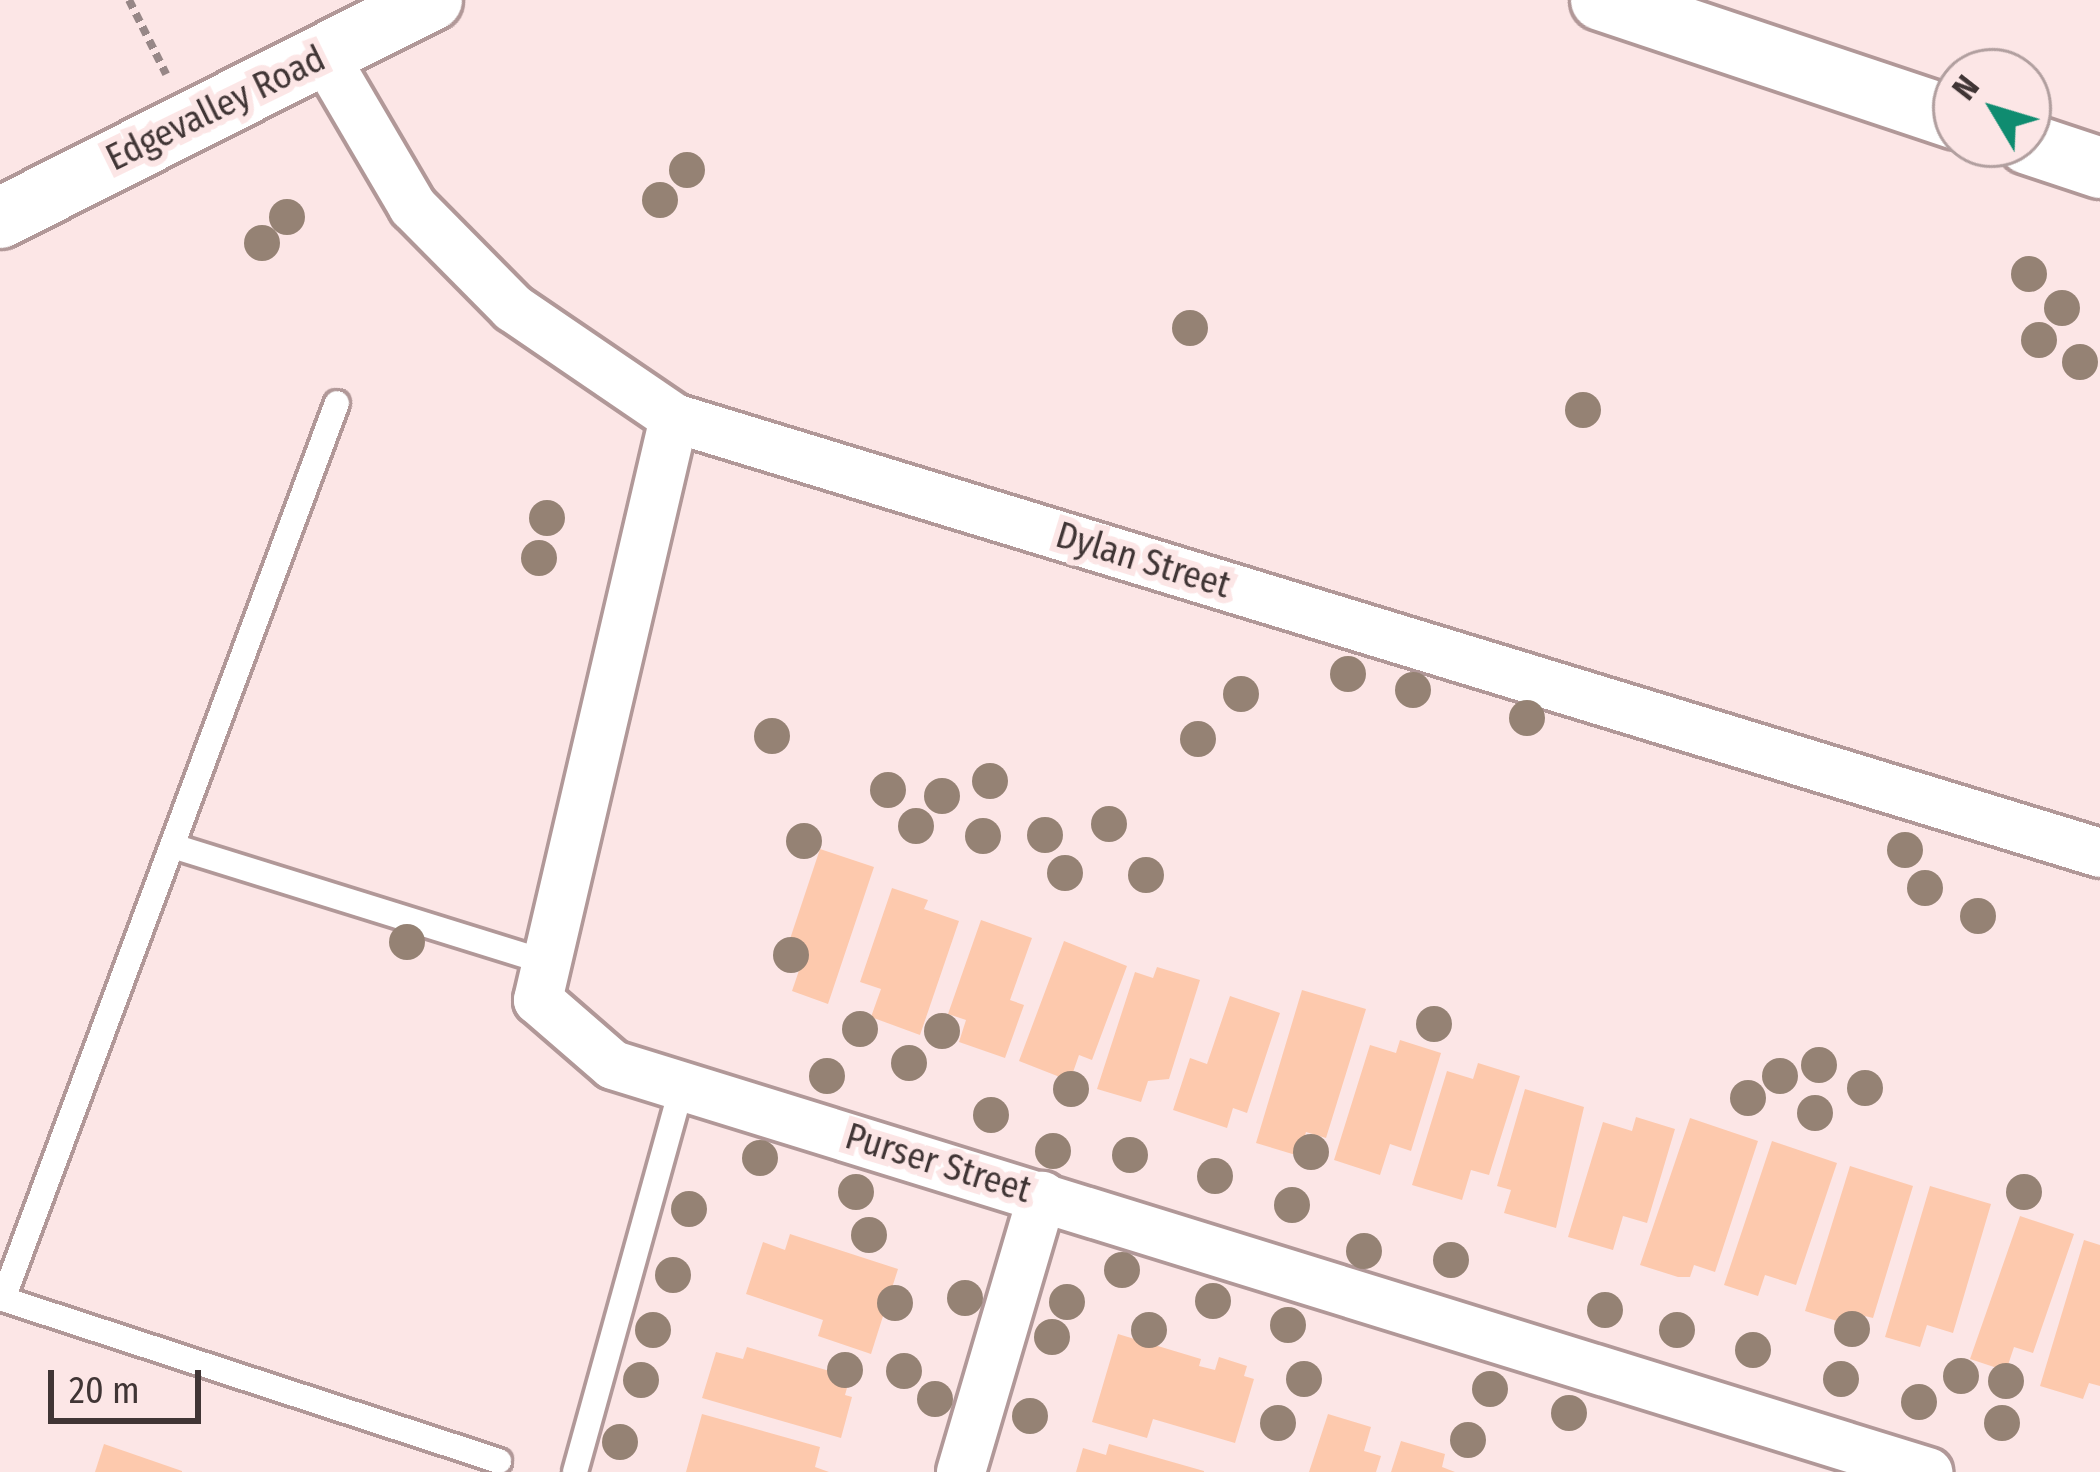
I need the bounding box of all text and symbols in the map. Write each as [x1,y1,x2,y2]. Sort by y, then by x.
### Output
street label: Edgevalley Road [100,37,332,181]
north arrow [1932,48,2052,168]
text: N [1944,68,1988,108]
street label: Dylan Street [1051,514,1235,608]
street label: Purser Street [840,1115,1036,1213]
scale bar [54,1346,207,1420]
text: 20 m [69,1369,140,1413]

